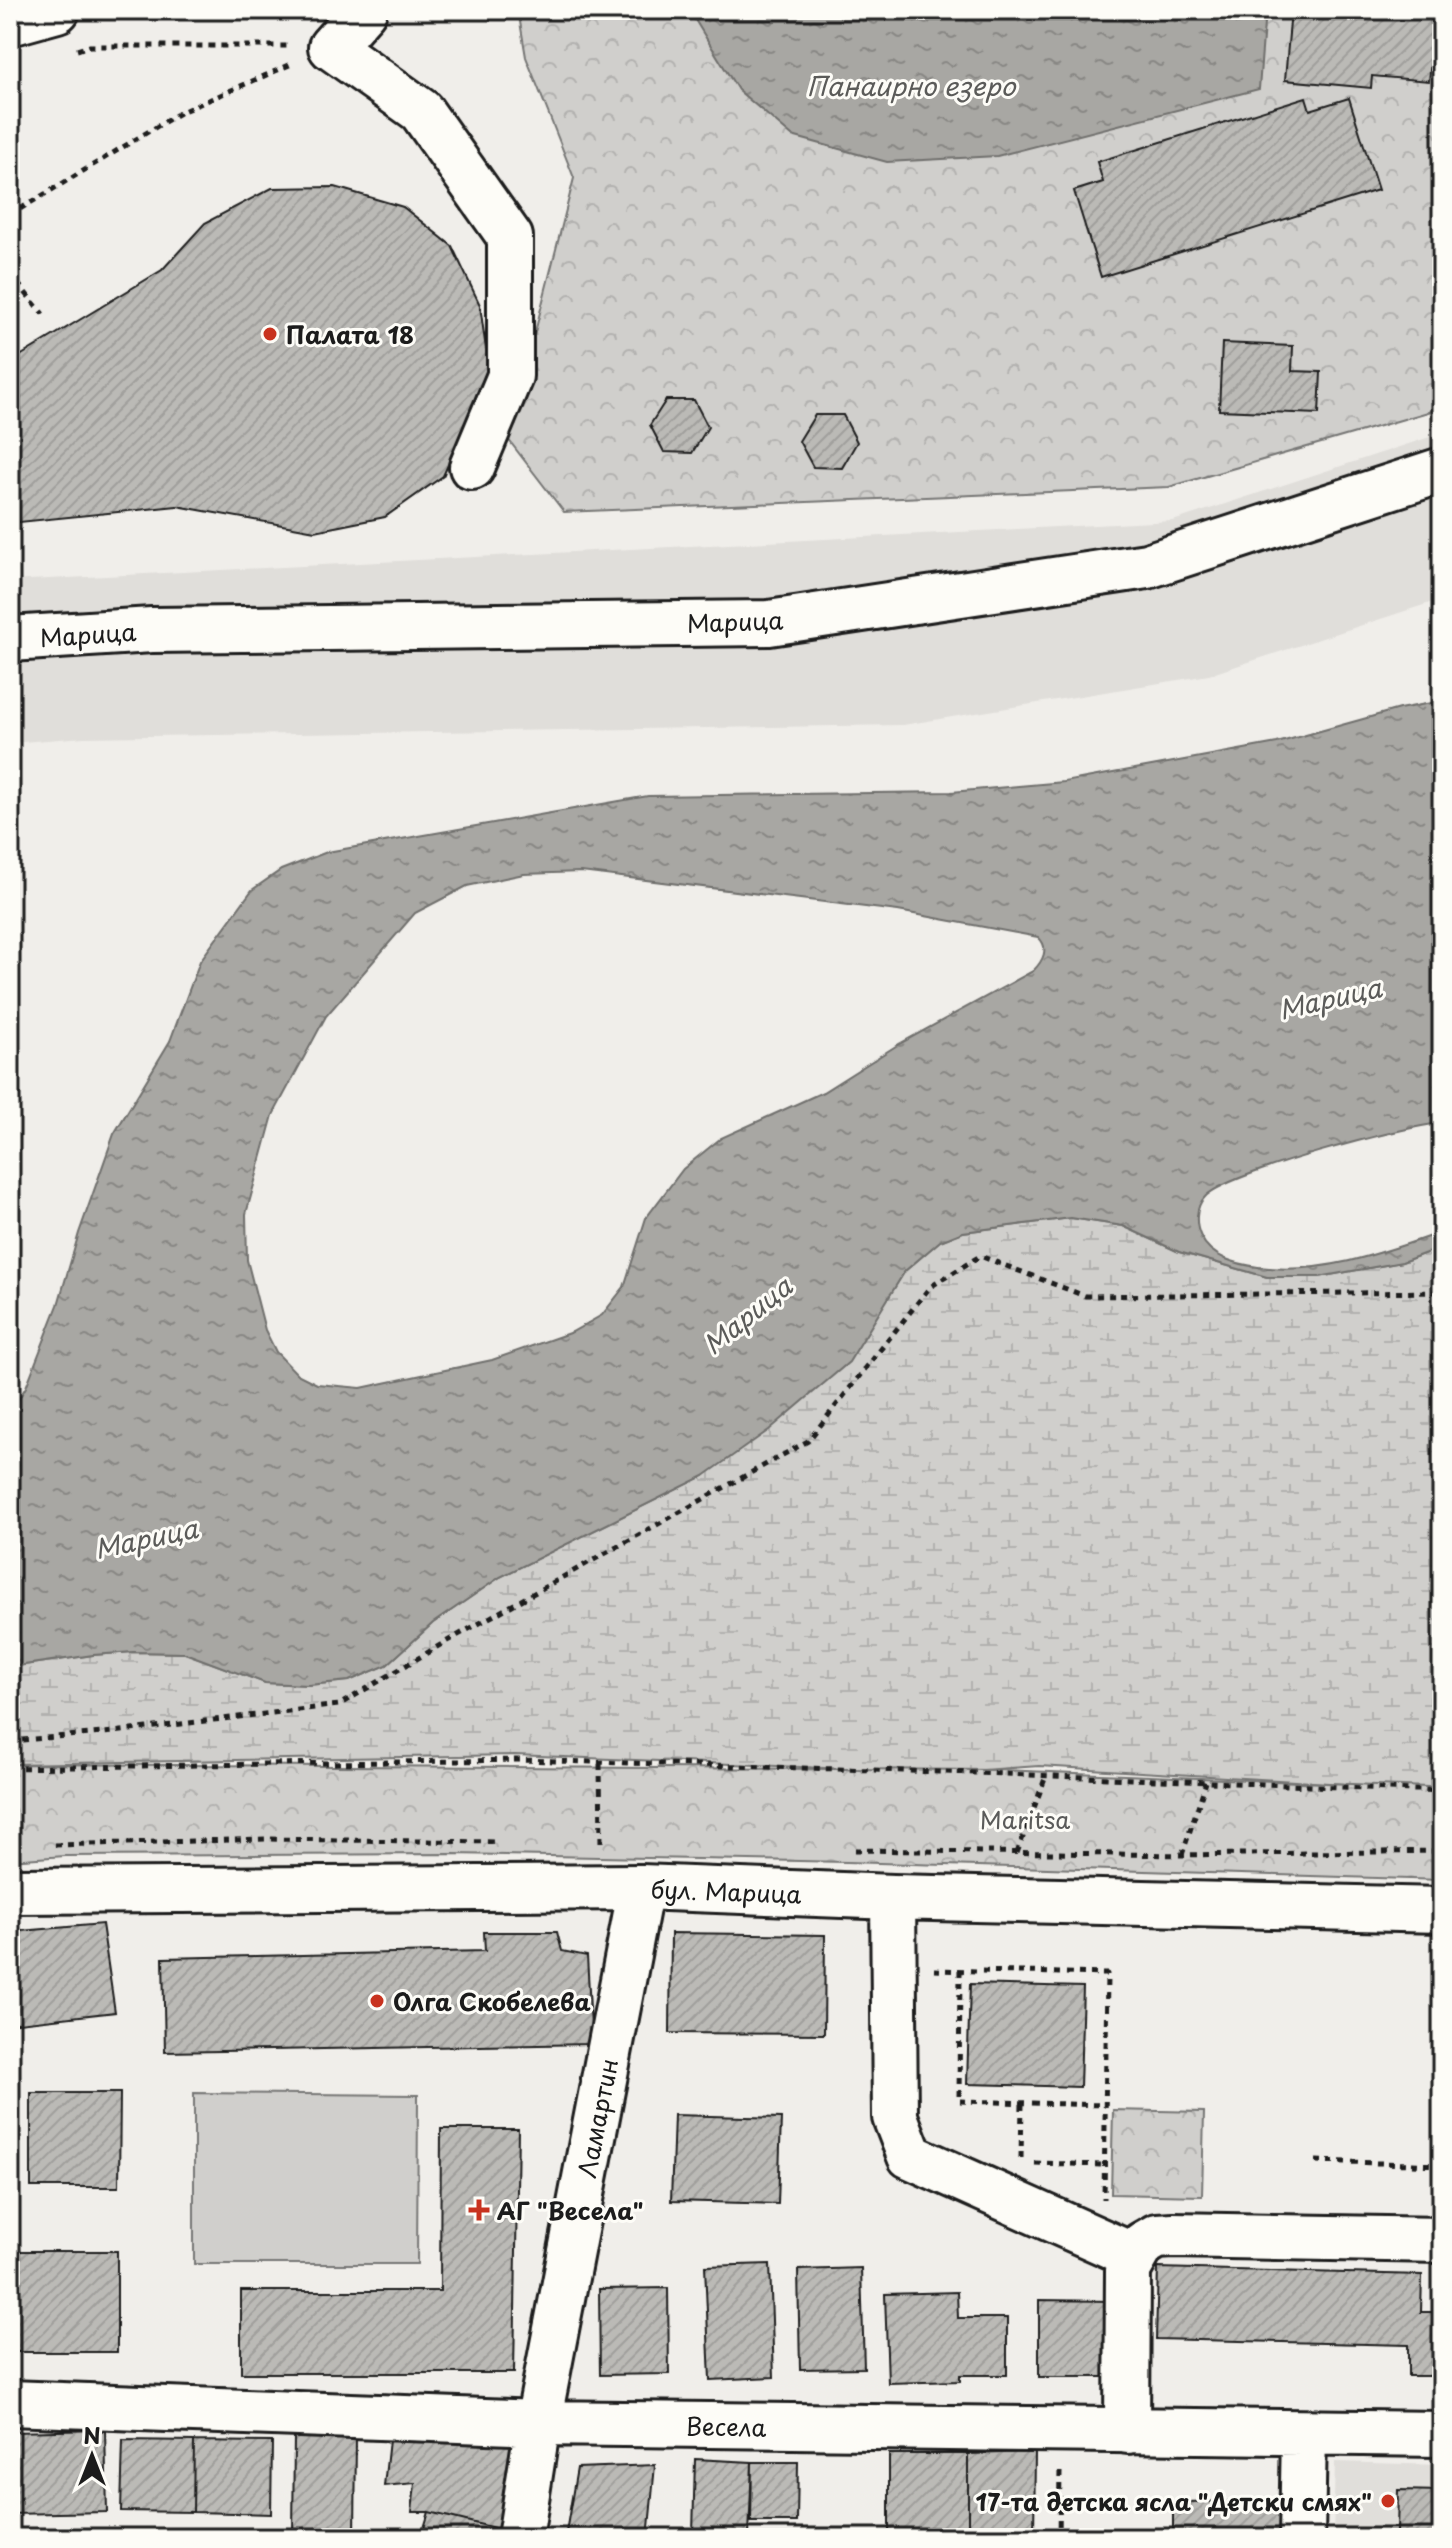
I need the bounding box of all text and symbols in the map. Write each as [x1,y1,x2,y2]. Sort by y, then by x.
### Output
water label: Панаирно езеро [807,66,1017,105]
place label: Палата 18 [286,316,414,352]
marker: Палата 18 [261,325,279,343]
street label: Марица [686,601,784,641]
street label: Марица [39,613,137,655]
water label: Марица [1275,967,1386,1029]
water label: Марица [694,1267,800,1363]
water label: Марица [91,1508,202,1568]
park label: Maritsa [980,1801,1070,1837]
street label: бул. Марица [650,1870,802,1912]
place label: Олга Скобелева [393,1983,592,2019]
marker: Олга Скобелева [368,1992,386,2010]
street label: Ламартин [568,2055,626,2181]
place label: АГ "Весела" [497,2192,644,2228]
marker: АГ "Весела" [468,2199,490,2221]
street label: Весела [685,2407,767,2445]
north arrow [52,2416,132,2496]
text: N [83,2418,101,2451]
place label: 17-та детска ясла "Детски смях" [975,2483,1372,2519]
marker: 17-та детска ясла "Детски смях" [1379,2492,1397,2510]

